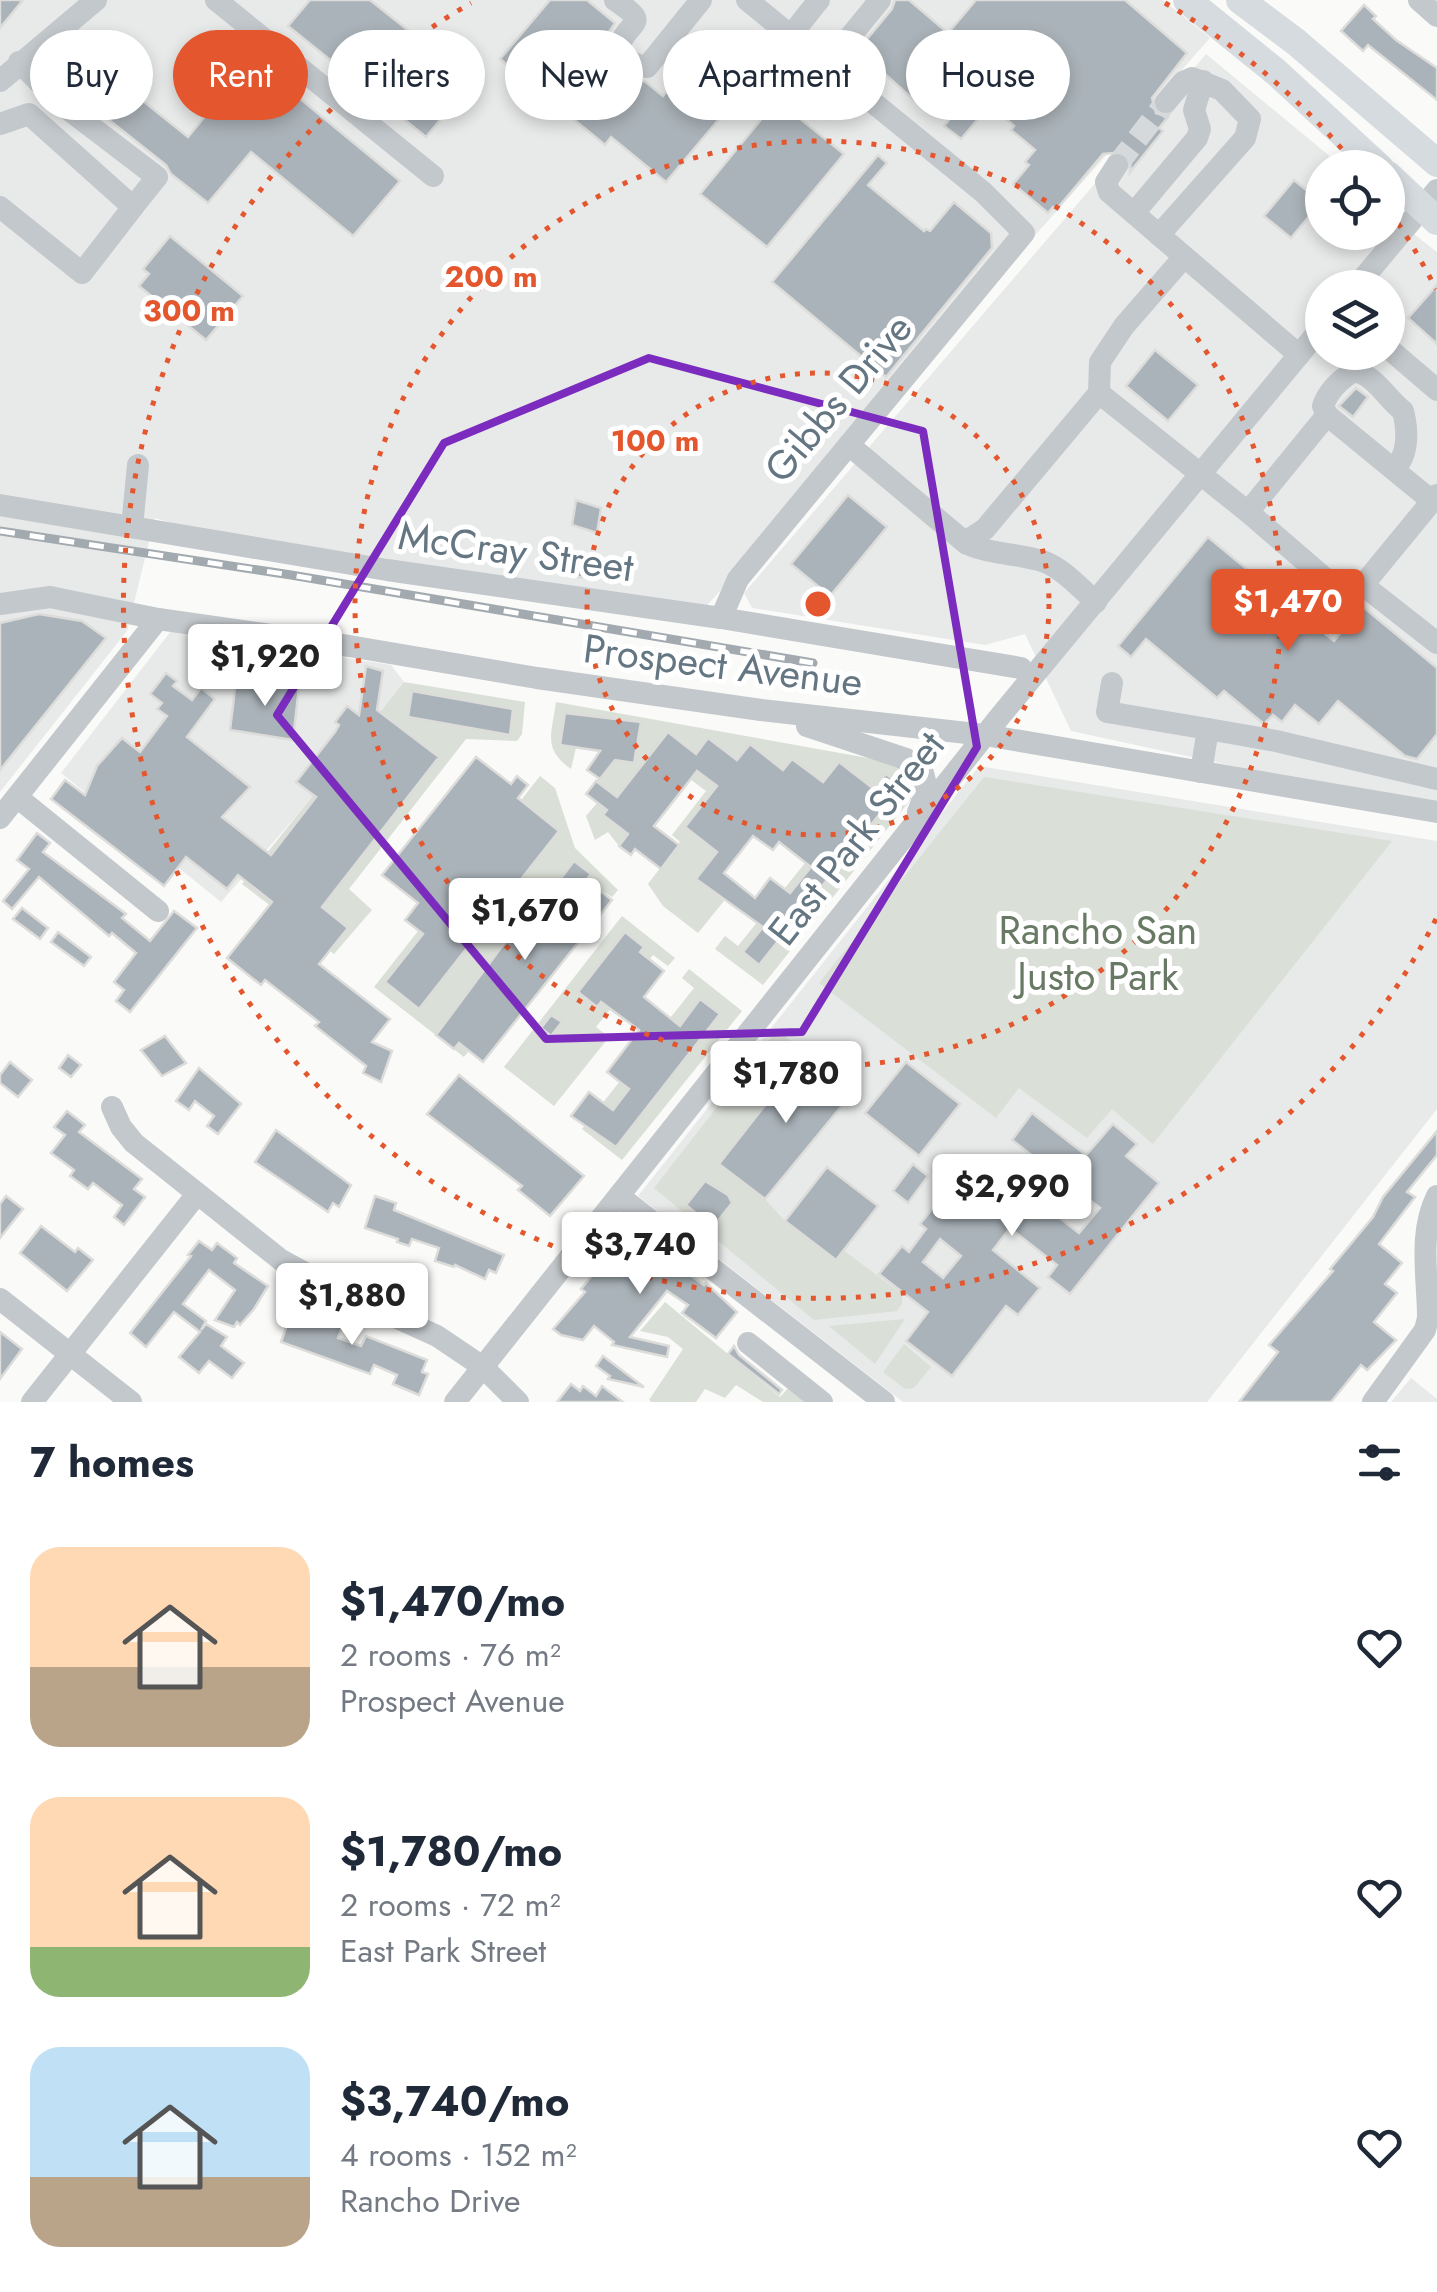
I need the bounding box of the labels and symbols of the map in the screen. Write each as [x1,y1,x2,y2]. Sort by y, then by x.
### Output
text: 200 m [445,255,538,298]
text: 300 m [143,289,235,332]
street label: Gibbs Drive [750,301,926,495]
text: 100 m [611,419,699,462]
street label: McCray Street [395,506,638,596]
pin: $1,470 [1207,569,1369,654]
centre of rings [800,586,836,622]
street label: Prospect Avenue [580,619,866,711]
pin: $1,920 [184,624,346,709]
street label: East Park Street [754,718,958,957]
pin: $1,670 [444,878,606,963]
park label: Rancho San Justo Park [999,901,1197,1005]
pin: $1,780 [705,1041,867,1126]
pin: $2,990 [931,1154,1093,1239]
pin: $3,740 [559,1212,721,1297]
pin: $1,880 [271,1263,433,1348]

